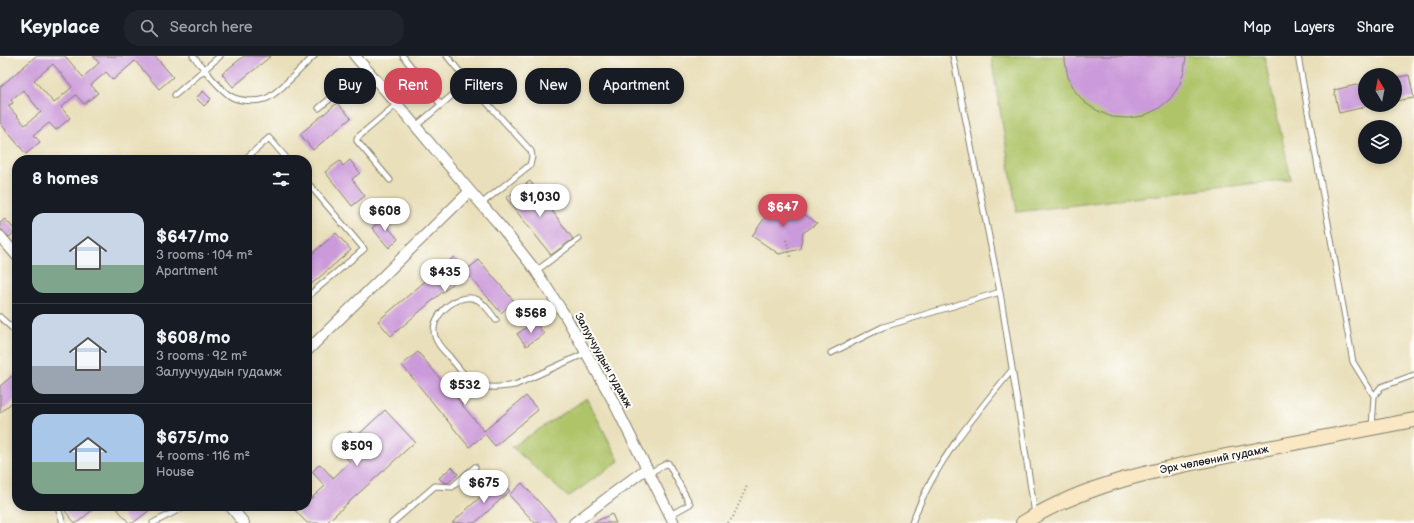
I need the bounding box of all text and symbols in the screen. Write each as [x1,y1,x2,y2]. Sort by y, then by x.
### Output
search box [124,10,404,46]
text: Keyplace [20,16,100,39]
icon: search [138,17,160,39]
text: Search here [170,18,253,37]
text: Map [1243,19,1271,36]
text: Layers [1293,19,1335,36]
text: Share [1357,19,1394,36]
chip: Buy [324,68,376,104]
chip: Rent [384,68,442,104]
chip: Filters [450,68,517,104]
chip: New [525,68,581,104]
chip: Apartment [589,68,684,104]
north arrow [1358,68,1402,112]
map controls [1358,68,1402,164]
button: layers [1358,120,1402,164]
icon: filters [270,168,292,190]
text: 8 homes [32,169,98,189]
pin: $1,030 [507,184,573,218]
text: $1,030 [520,189,560,205]
pin: $647 [759,194,807,228]
pin: $608 [361,198,409,232]
text: $647 [767,199,799,215]
text: $608 [369,203,401,219]
text: $647/mo [156,227,229,247]
icon: home [64,229,112,277]
text: 3 rooms · 104 m² [156,247,253,263]
pin: $435 [421,259,469,293]
text: Apartment [156,263,217,279]
text: $435 [429,264,461,280]
pin: $568 [507,300,555,334]
text: $568 [515,305,547,321]
street label: Залуучуудын гудамж [572,311,635,410]
text: $608/mo [156,328,230,348]
icon: home [64,330,112,378]
text: 3 rooms · 92 m² [156,348,247,364]
text: Залуучуудын гудамж [156,364,282,380]
pin: $532 [441,372,489,406]
text: $532 [449,377,481,393]
text: $675/mo [156,428,229,448]
icon: home [64,430,112,478]
pin: $509 [333,433,381,467]
text: $509 [341,438,373,454]
street label: Эрх чөлөөний гудамж [1159,442,1270,476]
text: 4 rooms · 116 m² [156,448,250,464]
text: House [156,464,194,480]
pin: $675 [460,470,508,504]
text: $675 [468,475,500,491]

